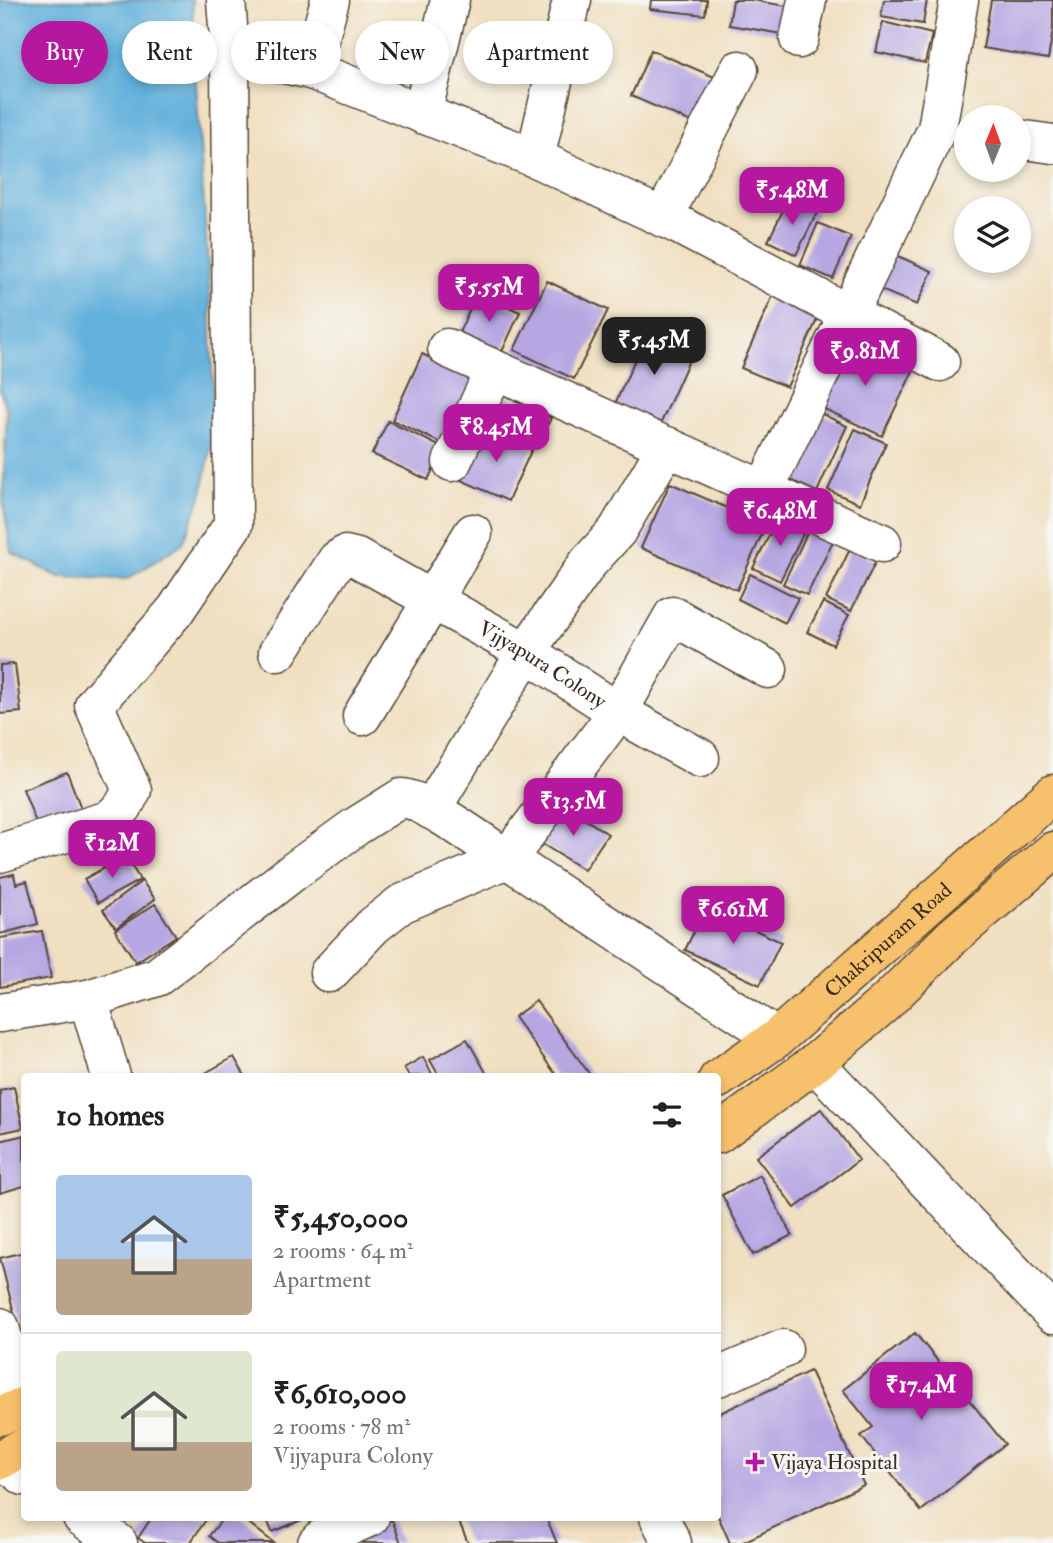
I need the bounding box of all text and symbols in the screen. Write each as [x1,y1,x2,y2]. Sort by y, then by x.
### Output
chip: Buy [21,21,108,84]
chip: Rent [122,21,217,84]
chip: Filters [231,21,341,84]
chip: New [355,21,449,84]
chip: Apartment [463,21,613,84]
north arrow [954,105,1031,182]
map controls [954,105,1031,273]
pin: ₹5.48M [735,168,849,227]
text: ₹5.48M [755,175,829,204]
button: layers [954,196,1031,273]
pin: ₹5.55M [432,264,546,324]
text: ₹5.55M [454,272,524,301]
pin: ₹5.45M [597,318,711,377]
text: ₹5.45M [618,325,690,354]
pin: ₹9.81M [808,328,922,388]
text: ₹9.81M [830,336,900,365]
pin: ₹8.45M [439,405,553,464]
text: ₹8.45M [459,412,533,441]
pin: ₹6.48M [723,489,837,548]
text: ₹6.48M [743,496,818,525]
street label: Vijyapura Colony [473,615,612,715]
pin: ₹13.5M [516,778,630,838]
text: ₹13.5M [540,786,606,815]
pin: ₹12M [71,820,153,880]
text: ₹12M [84,828,140,857]
street label: Chakripuram Road [819,876,958,1004]
pin: ₹6.61M [676,886,790,946]
text: ₹6.61M [697,894,769,923]
icon: filters [648,1096,686,1134]
text: 10 homes [56,1097,164,1134]
text: ₹5,450,000 [273,1199,408,1236]
icon: home [112,1203,196,1287]
text: 2 rooms · 64 m² [273,1236,413,1265]
text: Apartment [273,1265,371,1294]
pin: ₹17.4M [864,1362,978,1422]
text: ₹17.4M [886,1370,956,1399]
text: ₹6,610,000 [273,1375,407,1412]
icon: home [112,1379,196,1463]
text: 2 rooms · 78 m² [273,1412,411,1441]
text: Vijyapura Colony [273,1441,433,1470]
place label: Vijaya Hospital [771,1449,898,1476]
marker: Vijaya Hospital [745,1452,765,1472]

